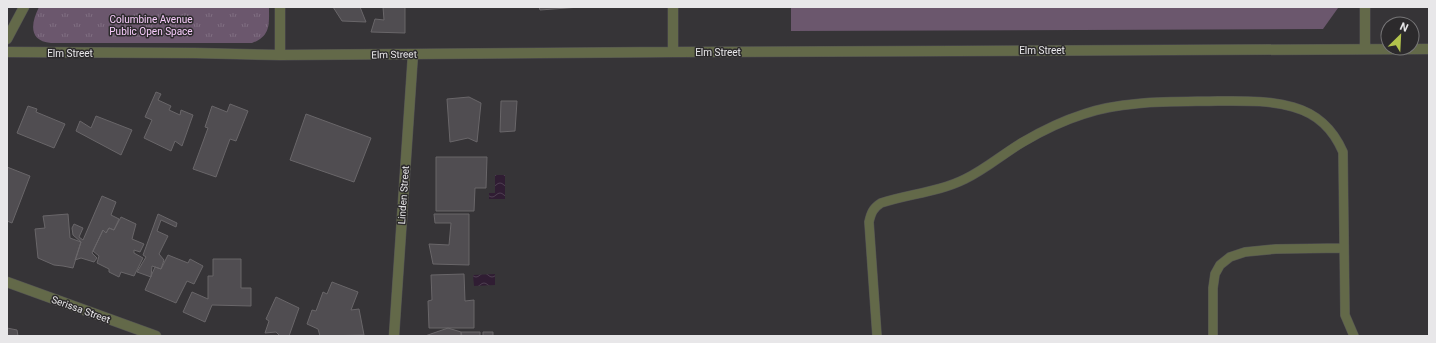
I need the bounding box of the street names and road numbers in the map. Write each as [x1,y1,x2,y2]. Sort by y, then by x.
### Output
street label: Elm Street [1019,45,1065,56]
street label: Elm Street [695,47,741,58]
street label: Elm Street [47,48,93,59]
street label: Elm Street [371,49,417,60]
street label: Linden Street [396,165,411,225]
street label: Serissa Street [50,294,112,325]

